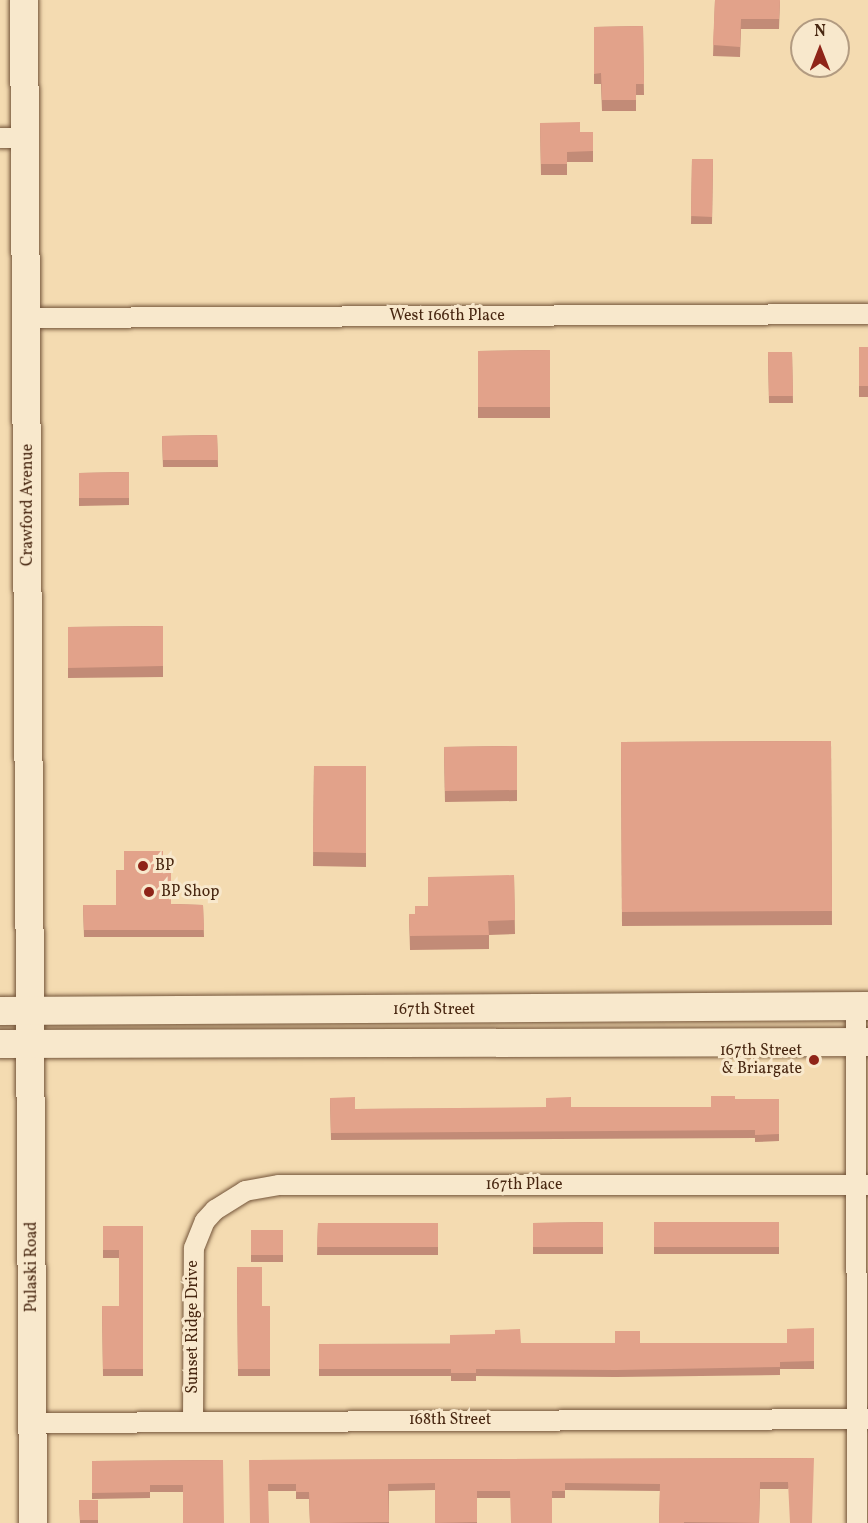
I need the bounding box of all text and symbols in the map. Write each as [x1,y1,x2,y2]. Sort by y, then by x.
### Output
north arrow [790,18,850,78]
text: N [814,21,826,43]
street label: West 166th Place [389,306,505,326]
street label: Crawford Avenue [18,444,38,566]
place label: BP [155,856,174,876]
marker: BP [136,859,150,873]
place label: BP Shop [161,882,220,902]
marker: BP Shop [142,885,156,899]
street label: 167th Street [393,1000,475,1020]
place label: 167th Street & Briargate [720,1041,802,1079]
marker: 167th Street & Briargate [807,1053,821,1067]
street label: 167th Place [485,1175,563,1195]
street label: Pulaski Road [22,1222,42,1312]
street label: Sunset Ridge Drive [183,1260,203,1394]
street label: 168th Street [409,1410,491,1430]

